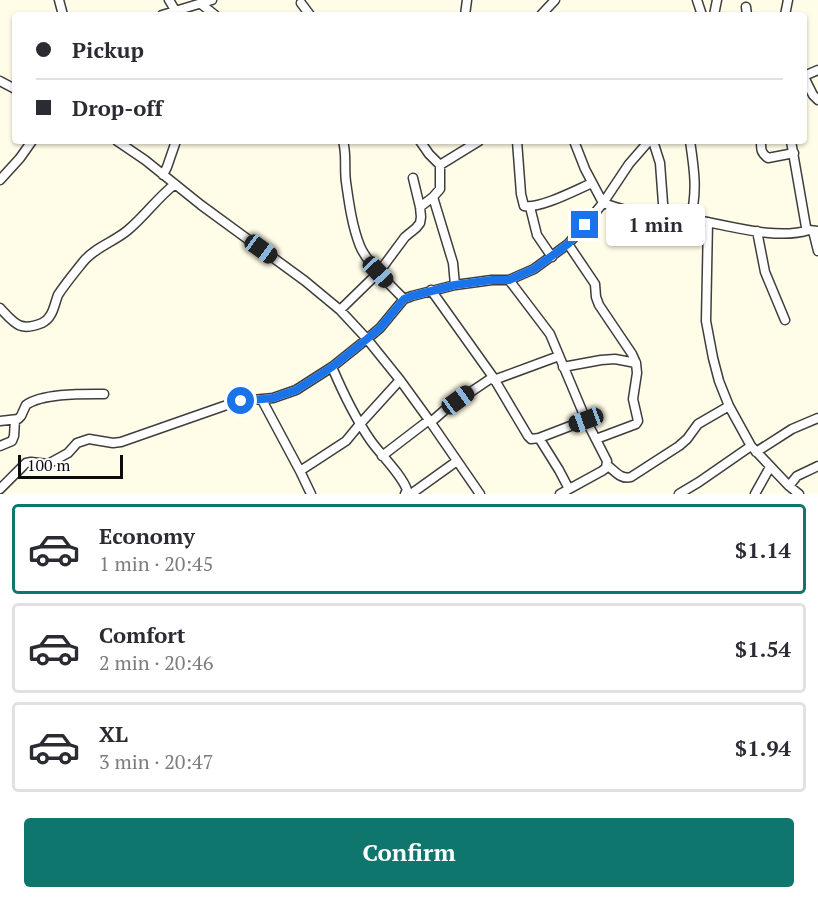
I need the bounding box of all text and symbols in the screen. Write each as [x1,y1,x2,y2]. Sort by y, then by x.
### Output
text: Pickup [72,35,144,64]
text: Drop-off [72,93,163,122]
callout: 1 min [606,204,705,246]
route end [571,211,598,238]
text: 1 min [628,211,683,238]
car [241,231,281,267]
car [359,253,397,291]
car [438,382,478,418]
route start [227,387,254,414]
car [566,405,606,435]
scale bar [18,452,123,480]
text: 100 m [27,454,70,476]
text: Economy [99,521,195,550]
icon: car [27,522,81,576]
text: $1.14 [735,535,791,564]
text: 1 min · 20:45 [99,550,213,577]
text: Comfort [99,620,185,649]
icon: car [27,621,81,675]
text: $1.54 [735,634,791,663]
text: 2 min · 20:46 [99,649,213,676]
text: XL [99,719,128,748]
icon: car [27,720,81,774]
text: $1.94 [735,733,791,762]
text: 3 min · 20:47 [99,748,213,775]
button: Confirm [24,818,794,887]

